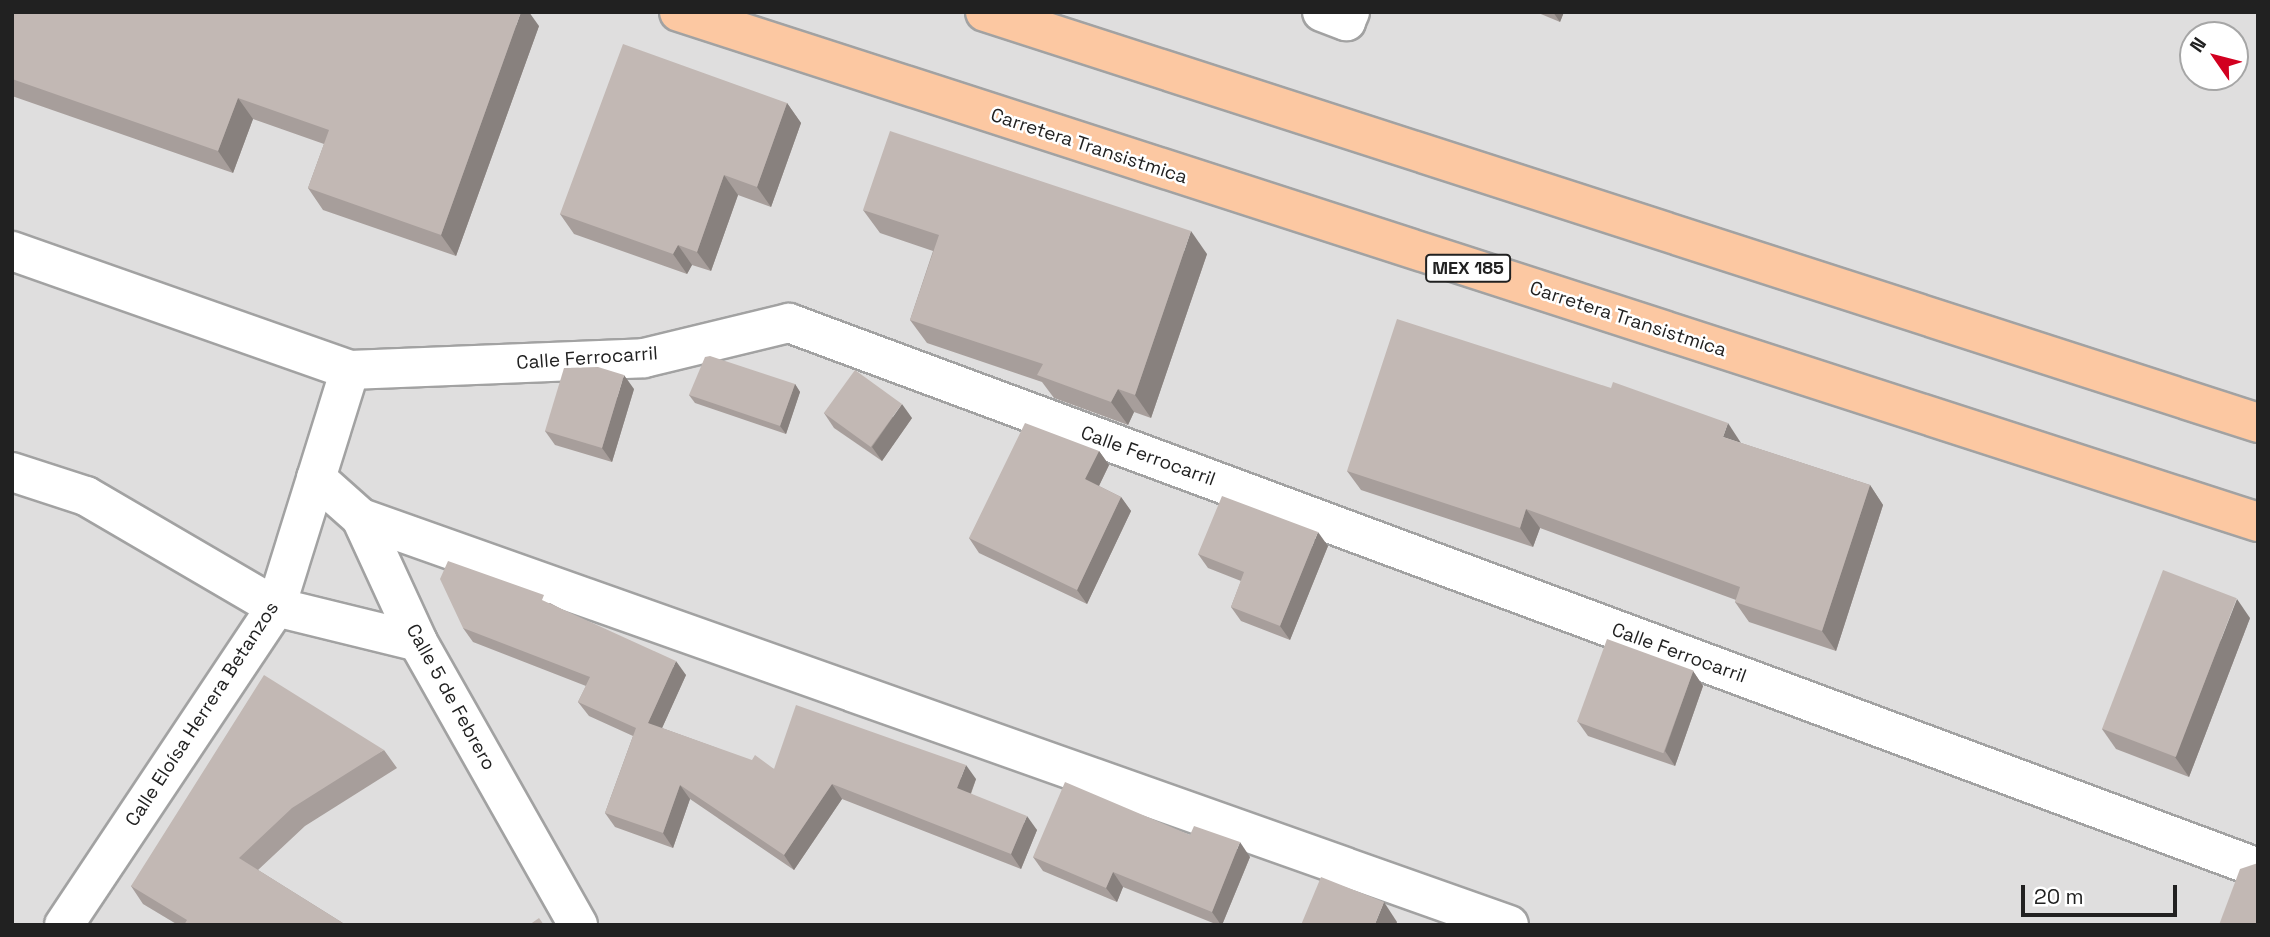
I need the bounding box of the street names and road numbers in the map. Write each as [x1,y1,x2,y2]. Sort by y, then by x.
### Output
street label: Carretera Transistmica [988,103,1190,189]
road number: MEX 185 [1424,254,1512,282]
street label: Carretera Transistmica [1527,276,1729,362]
street label: Calle Ferrocarril [516,342,658,374]
street label: Calle Ferrocarril [1078,421,1218,491]
street label: Calle Eloísa Herrera Betanzos [121,597,283,831]
street label: Calle Ferrocarril [1609,618,1749,688]
street label: Calle 5 de Febrero [401,620,501,774]

